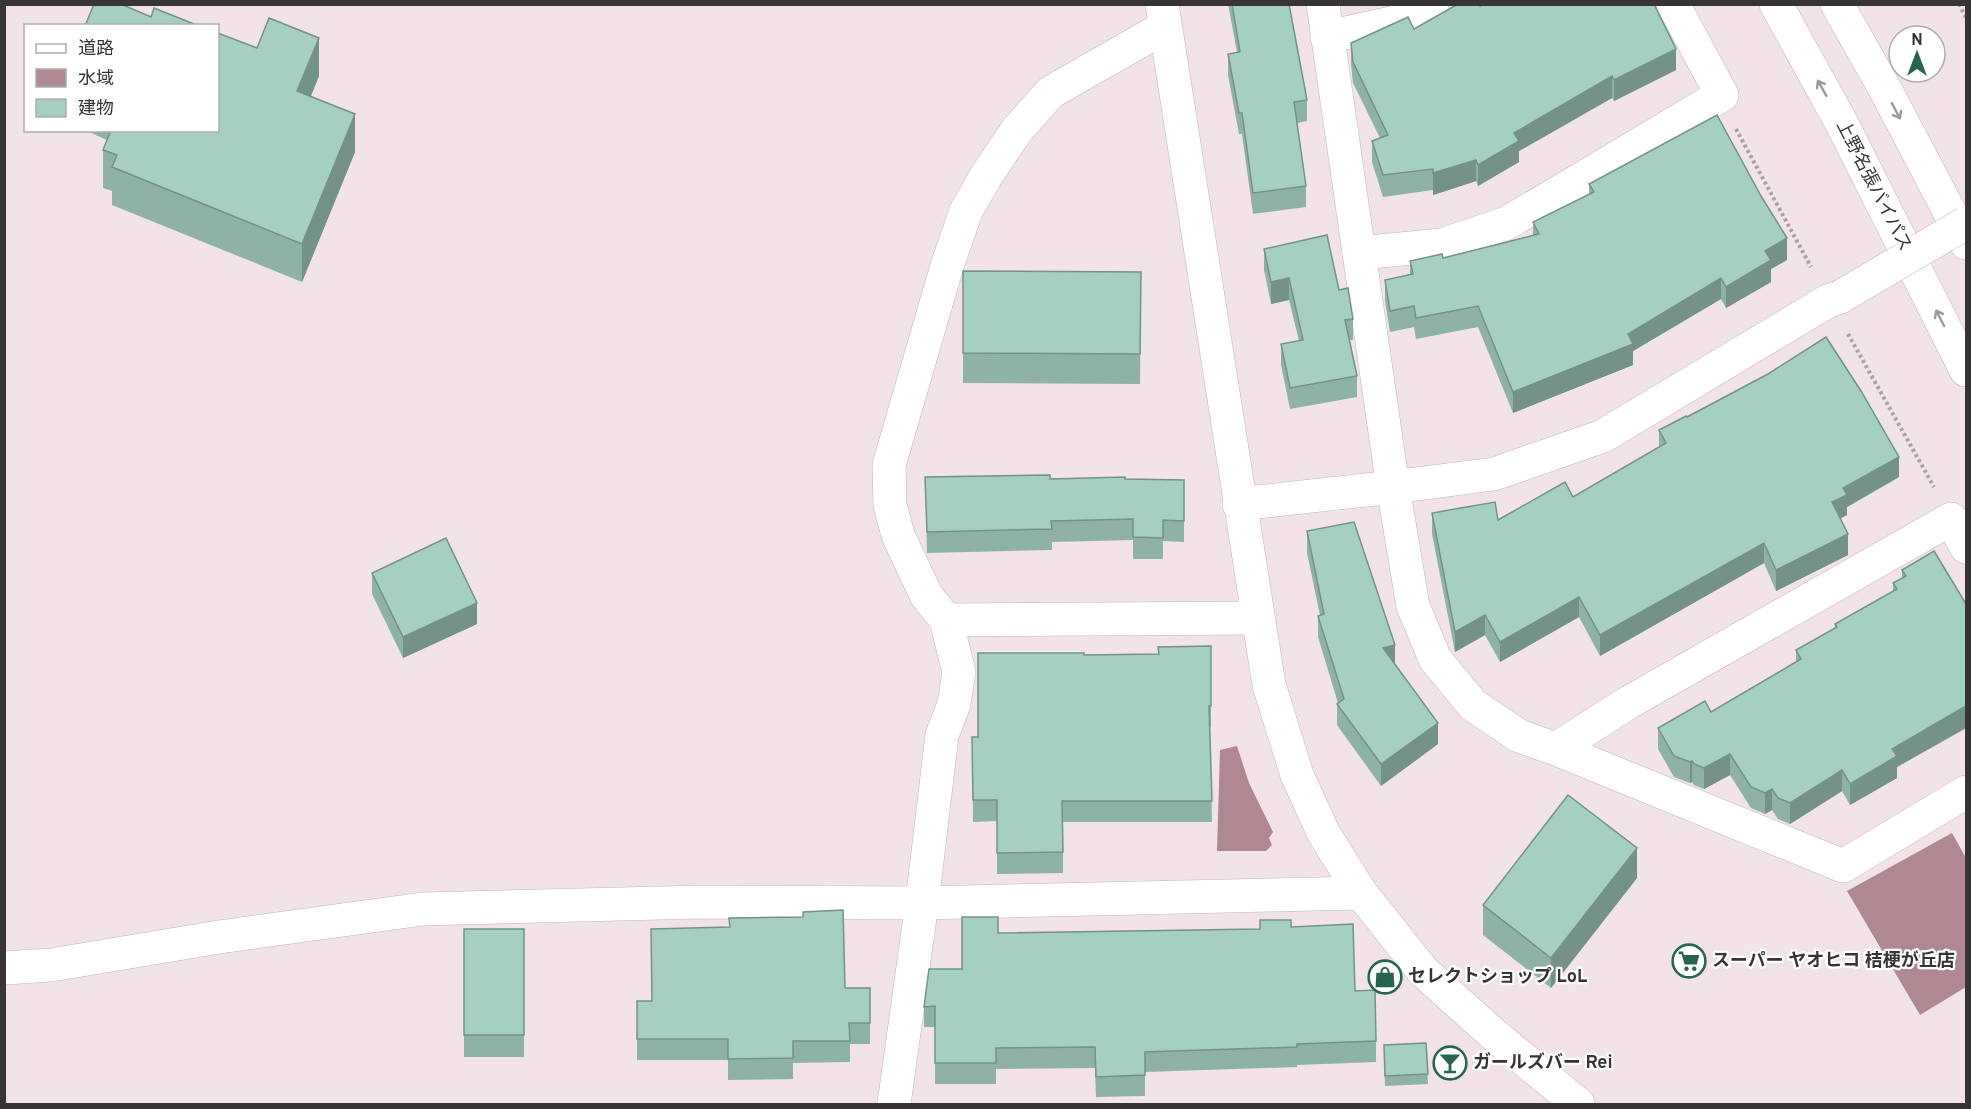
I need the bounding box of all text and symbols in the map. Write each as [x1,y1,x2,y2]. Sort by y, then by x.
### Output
legend [24,24,219,132]
north arrow [1887,24,1947,84]
text: N [1911,31,1923,51]
text: 道路 [78,38,114,61]
text: 水域 [78,68,114,91]
one-way arrow [1816,80,1828,97]
text: 建物 [78,98,114,121]
one-way arrow [1890,102,1902,119]
street label: 上野名張バイパス [1830,117,1916,255]
one-way arrow [1934,309,1945,327]
supermarket icon: スーパー ヤオヒコ 桔梗が丘店 [1671,943,1707,979]
place label: スーパー ヤオヒコ 桔梗が丘店 [1712,950,1955,973]
shop icon: セレクトショップ LoL [1367,959,1403,995]
place label: セレクトショップ LoL [1408,966,1587,989]
bar icon: ガールズバー Rei [1432,1045,1468,1081]
place label: ガールズバー Rei [1473,1052,1612,1075]

